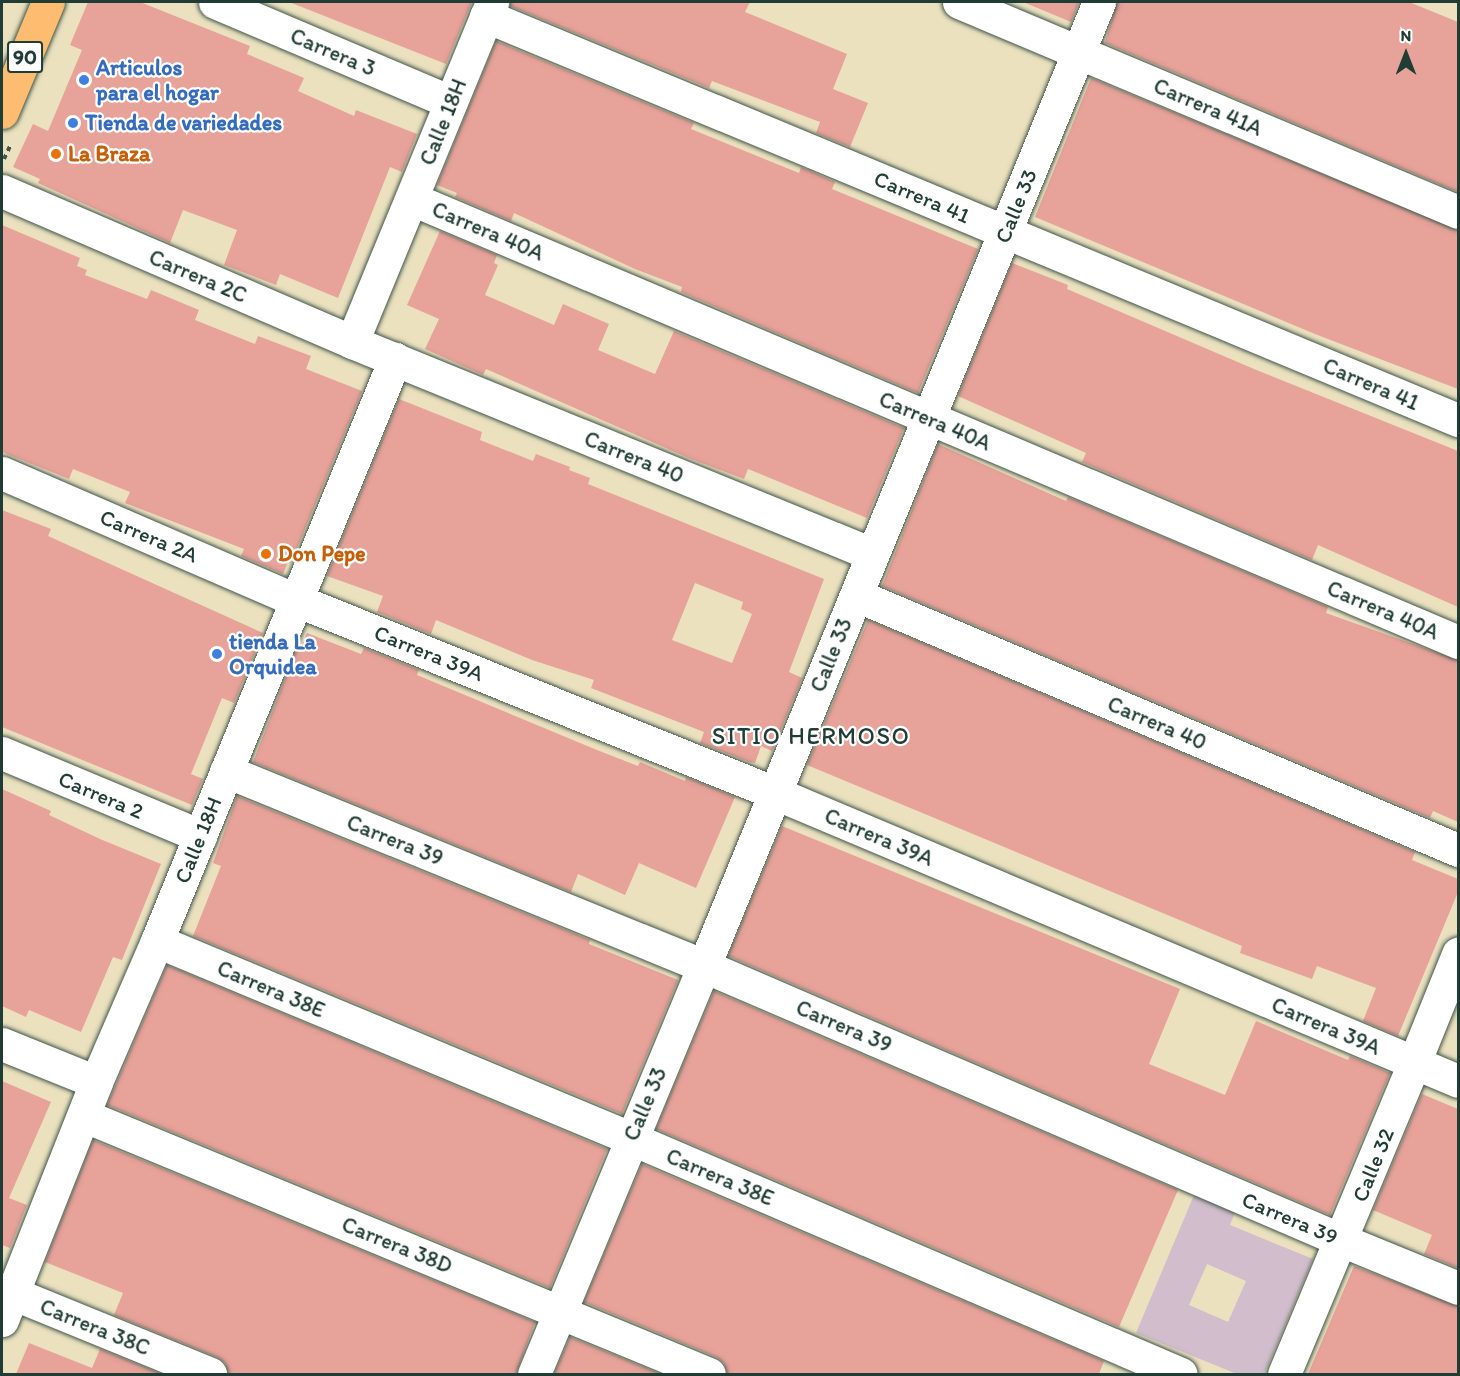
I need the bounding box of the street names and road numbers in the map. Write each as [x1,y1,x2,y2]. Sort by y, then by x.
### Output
street label: Carrera 3 [286,22,380,82]
road number: 90 [7,39,43,75]
street label: Carrera 41A [1150,72,1266,142]
street label: Calle 18H [414,75,472,169]
street label: Carrera 41 [870,165,974,229]
street label: Calle 33 [989,165,1043,247]
street label: Carrera 40A [428,196,548,266]
street label: Carrera 2C [145,244,251,308]
street label: Carrera 41 [1319,352,1423,416]
street label: Carrera 40A [875,386,995,456]
street label: Carrera 40 [580,425,688,489]
street label: Carrera 2A [96,504,202,568]
street label: Carrera 40A [1323,575,1443,645]
street label: Calle 33 [804,614,858,696]
street label: Carrera 39A [370,619,488,687]
street label: Carrera 40 [1104,690,1210,756]
street label: Carrera 2 [55,765,147,825]
street label: Calle 18H [169,793,227,887]
street label: Carrera 39A [821,802,937,872]
street label: Carrera 39 [343,809,447,871]
street label: Carrera 38E [213,955,329,1023]
street label: Carrera 39A [1268,991,1384,1061]
street label: Carrera 39 [792,994,896,1058]
street label: Calle 33 [618,1063,672,1145]
street label: Calle 32 [1346,1124,1400,1206]
street label: Carrera 38E [662,1143,778,1211]
street label: Carrera 39 [1238,1186,1342,1250]
street label: Carrera 38D [338,1211,456,1279]
street label: Carrera 38C [36,1293,154,1361]

